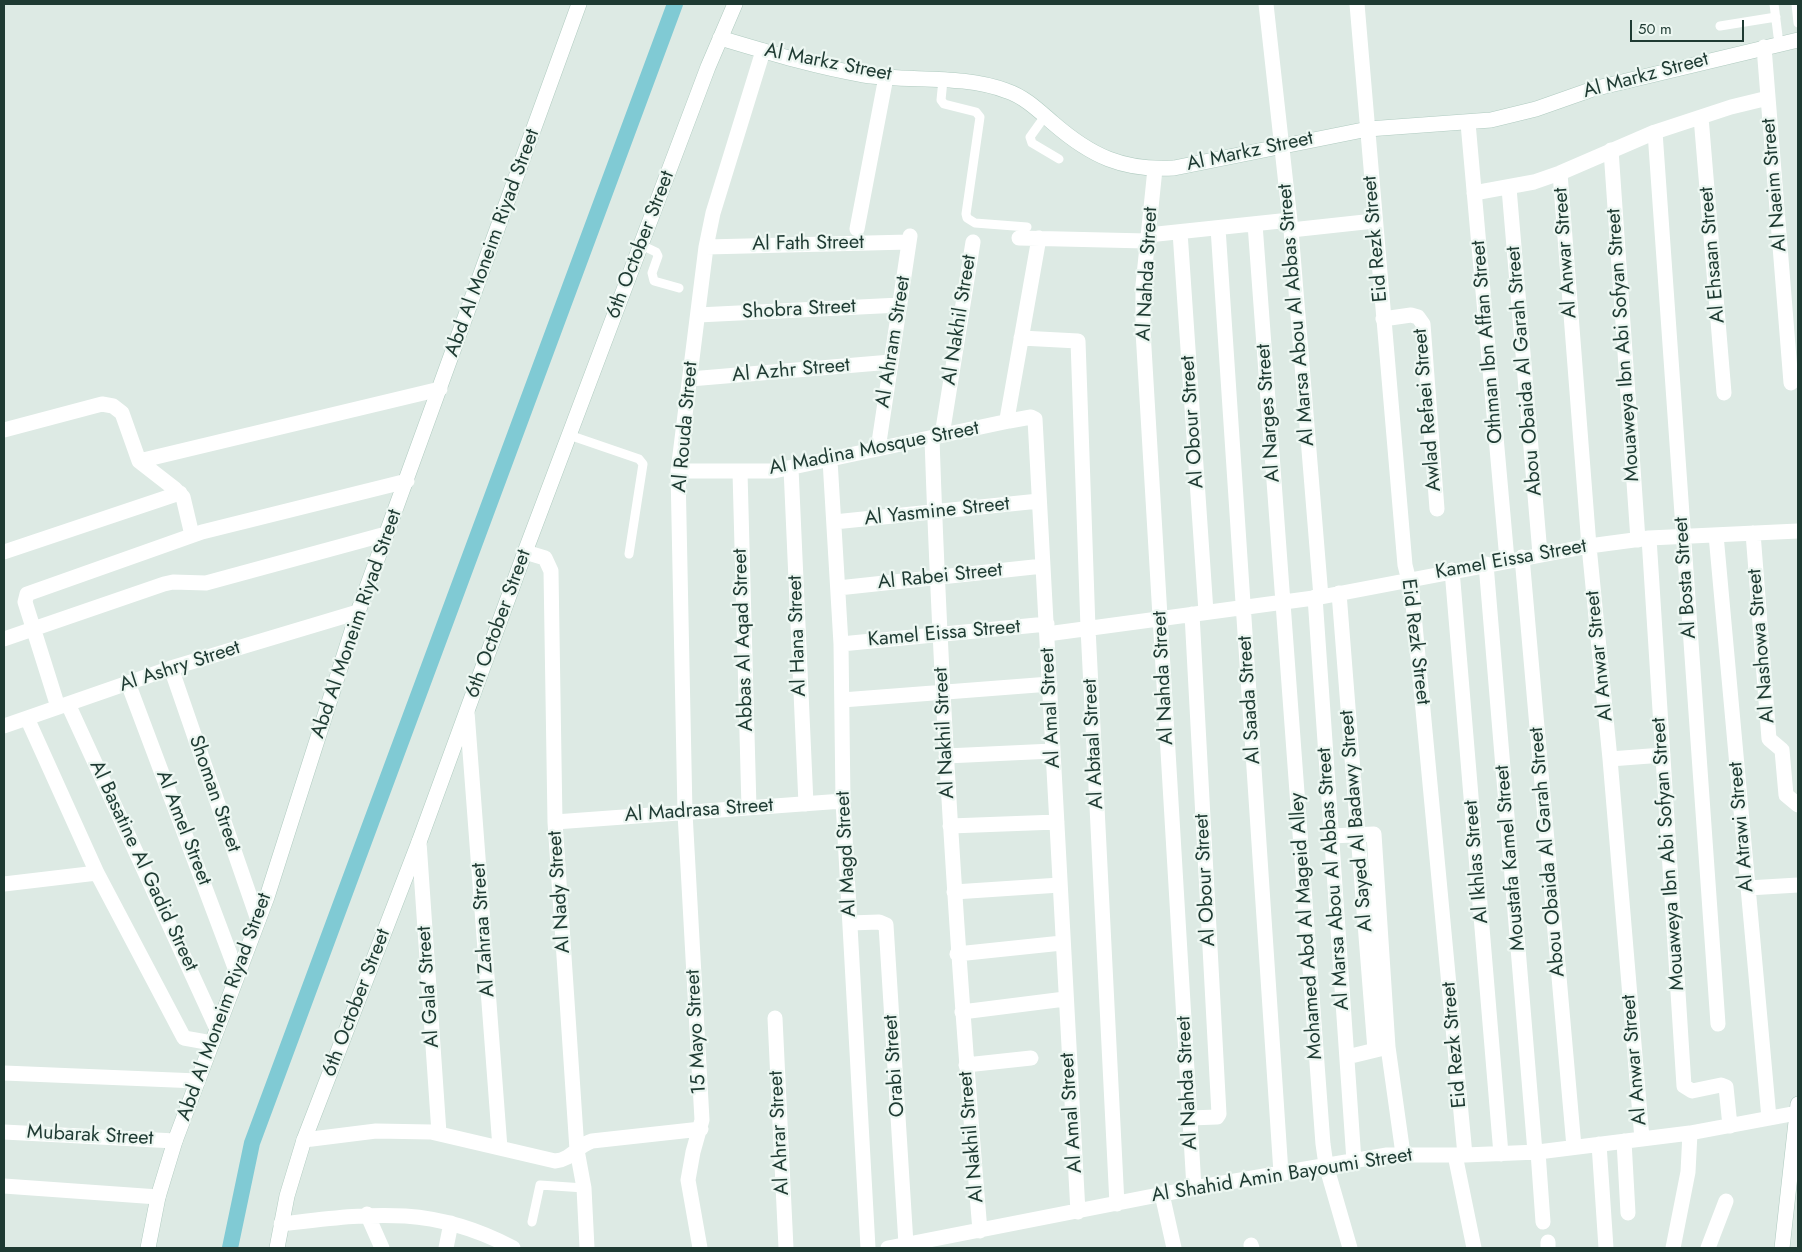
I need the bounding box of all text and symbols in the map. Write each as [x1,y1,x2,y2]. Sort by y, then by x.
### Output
scale bar [1632,10,1746,42]
text: 50 m [1638,18,1672,40]
street label: Al Markz Street [762,39,894,87]
street label: Al Markz Street [1581,48,1711,104]
street label: Al Naeim Street [1757,117,1793,253]
street label: Abd Al Moneim Riyad Street [441,126,545,360]
street label: Al Markz Street [1185,127,1315,177]
street label: 6th October Street [602,168,680,322]
street label: Eid Rezk Street [1359,175,1393,303]
street label: Al Marsa Abou Al Abbas Street [1274,183,1320,447]
street label: Al Ehsaan Street [1695,186,1731,324]
street label: Al Anwar Street [1549,187,1583,319]
street label: Al Nahda Street [1133,206,1163,342]
street label: Mouaweya Ibn Abi Sofyan Street [1602,208,1646,482]
street label: Al Fath Street [752,231,864,257]
street label: Othman Ibn Affan Street [1467,239,1509,445]
street label: Abou Obaida Al Garah Street [1502,245,1548,497]
street label: Al Nakhil Street [938,253,982,387]
street label: Al Ahram Street [872,274,916,410]
street label: Shobra Street [741,295,857,325]
street label: Awlad Refaei Street [1409,328,1447,492]
street label: Al Narges Street [1252,343,1286,483]
street label: Al Azhr Street [731,354,851,388]
street label: Al Obour Street [1176,355,1210,489]
street label: Al Rouda Street [668,361,704,493]
street label: Al Madina Mosque Street [767,417,981,481]
street label: Al Yasmine Street [863,492,1011,532]
street label: Abd Al Moneim Riyad Street [307,506,407,742]
street label: Al Bosta Street [1670,516,1702,640]
street label: Kamel Eissa Street [1434,535,1588,585]
street label: 6th October Street [461,547,537,701]
street label: Abbas Al Aqad Street [729,548,759,732]
street label: Al Rabei Street [876,559,1004,595]
street label: Al Nashowa Street [1743,568,1781,724]
street label: Al Hana Street [784,575,812,697]
street label: Eid Rezk Street [1395,578,1435,706]
street label: Al Anwar Street [1581,590,1619,722]
street label: Al Nahda Street [1149,610,1179,746]
street label: Kamel Eissa Street [867,615,1021,653]
street label: Al Saada Street [1234,635,1266,765]
street label: Al Ashry Street [117,636,243,698]
street label: Al Amal Street [1036,647,1066,769]
street label: Al Nakhil Street [930,667,960,799]
street label: Al Abtaal Street [1079,678,1109,810]
street label: Al Sayed Al Badawy Street [1335,709,1379,933]
street label: Mouaweya Ibn Abi Sofyan Street [1647,717,1691,991]
street label: Abou Obaida Al Garah Street [1525,726,1571,978]
street label: Shoman Street [183,733,245,855]
street label: Al Marsa Abou Al Abbas Street [1313,747,1355,1011]
street label: Al Basatine Al Gadid Street [84,757,202,975]
street label: Al Atrawi Street [1724,761,1760,893]
street label: Moustafa Kamel Street [1491,764,1531,952]
street label: Al Amel Street [150,767,216,889]
street label: Al Magd Street [832,790,862,918]
street label: Mohamed Abd Al Mageid Alley [1286,792,1328,1060]
street label: Al Madrasa Street [624,794,774,828]
street label: Al Ikhlas Street [1460,799,1494,925]
street label: Al Obour Street [1191,813,1221,947]
street label: Al Nady Street [544,830,576,954]
street label: Al Zahraa Street [467,862,501,998]
street label: Abd Al Moneim Riyad Street [173,890,277,1124]
street label: Al Gala' Street [413,925,445,1049]
street label: 6th October Street [318,926,396,1080]
street label: 15 Mayo Street [682,969,712,1095]
street label: Eid Rezk Street [1438,981,1472,1109]
street label: Al Anwar Street [1617,994,1653,1126]
street label: Orabi Street [879,1014,911,1118]
street label: Al Nahda Street [1173,1015,1203,1151]
street label: Al Amal Street [1056,1052,1088,1174]
street label: Al Ahrar Street [765,1070,795,1196]
street label: Al Nakhil Street [954,1070,990,1204]
street label: Mubarak Street [26,1121,154,1151]
street label: Al Shahid Amin Bayoumi Street [1150,1144,1414,1208]

